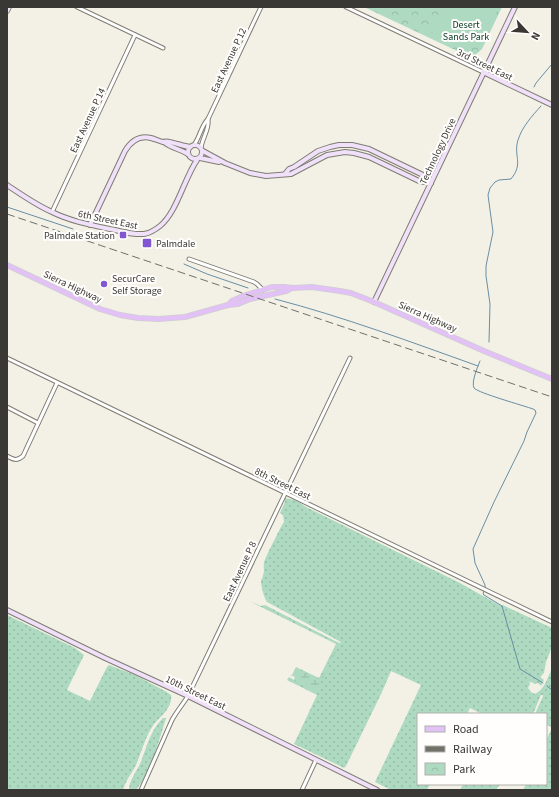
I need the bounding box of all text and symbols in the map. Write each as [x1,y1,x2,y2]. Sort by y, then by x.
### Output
north arrow [507,12,547,52]
park label: Desert Sands Park [443,18,489,44]
street label: East Avenue P 12 [208,26,250,95]
text: N [527,30,544,43]
street label: 3rd Street East [454,45,515,85]
street label: East Avenue P 14 [67,86,109,155]
street label: Technology Drive [416,116,459,187]
street label: 6th Street East [77,207,139,233]
place label: Palmdale Station [44,229,115,243]
marker: Palmdale Station [118,230,128,240]
marker: Palmdale [141,237,153,249]
place label: Palmdale [156,237,195,251]
street label: Sierra Highway [41,267,104,307]
place label: SecurCare Self Storage [112,272,162,298]
marker: SecurCare Self Storage [99,279,109,289]
street label: Sierra Highway [396,298,459,336]
street label: 8th Street East [252,464,313,504]
street label: East Avenue P 8 [220,539,260,604]
street label: 10th Street East [163,672,229,714]
legend [417,713,547,785]
text: Road [453,721,479,738]
text: Railway [453,741,492,758]
text: Park [453,761,475,778]

